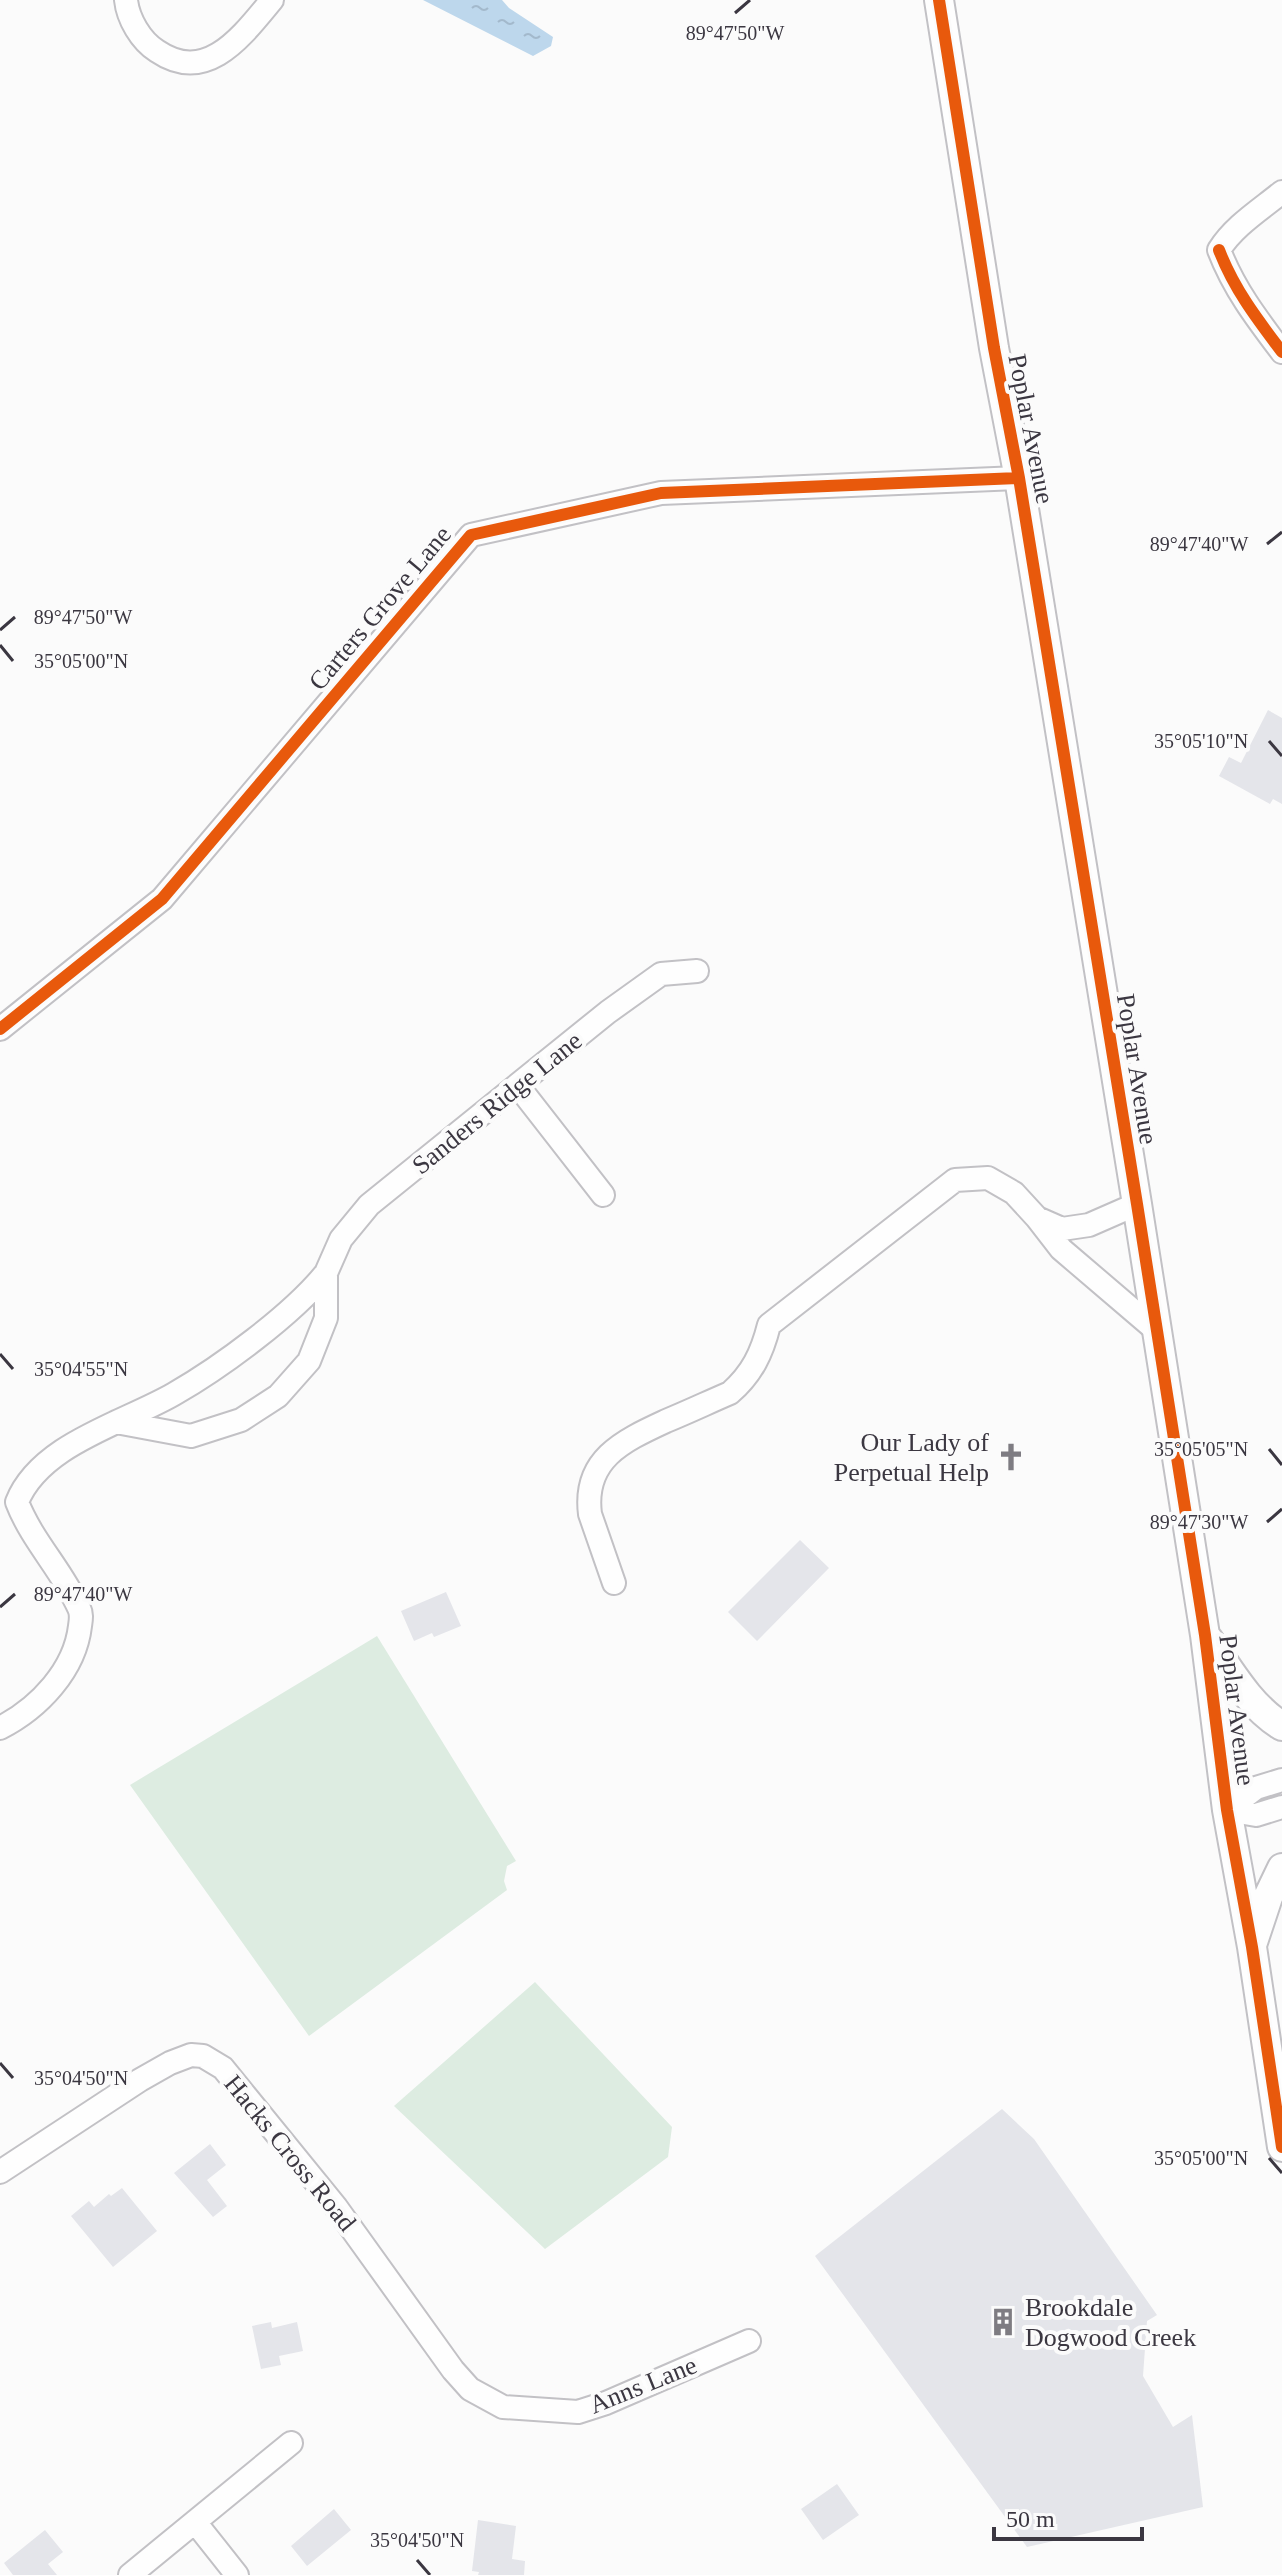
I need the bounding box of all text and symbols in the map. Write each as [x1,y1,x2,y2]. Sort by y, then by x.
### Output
text: 89°47'50"W [686,22,784,44]
street label: Poplar Avenue [1002,352,1060,506]
street label: Carters Grove Lane [303,520,457,696]
text: 89°47'40"W [1150,533,1248,555]
text: 89°47'50"W [34,606,132,628]
text: 35°05'00"N [34,650,128,672]
text: 35°05'10"N [1154,730,1248,752]
street label: Poplar Avenue [1111,992,1163,1146]
street label: Sanders Ridge Lane [407,1026,587,1180]
text: 35°04'55"N [34,1358,128,1380]
place label: Our Lady of Perpetual Help [834,1428,989,1487]
text: 35°05'05"N [1154,1438,1248,1460]
church icon: Our Lady of Perpetual Help [996,1442,1026,1472]
text: 89°47'30"W [1150,1511,1248,1533]
text: 89°47'40"W [34,1583,132,1605]
street label: Poplar Avenue [1213,1633,1261,1787]
text: 35°04'50"N [34,2067,128,2089]
street label: Hacks Cross Road [218,2069,362,2237]
text: 35°05'00"N [1154,2147,1248,2169]
place label: Brookdale Dogwood Creek [1025,2293,1196,2352]
building icon: Brookdale Dogwood Creek [988,2307,1018,2337]
street label: Anns Lane [585,2350,701,2420]
scale bar [994,2491,1142,2541]
text: 50 m [1006,2506,1055,2532]
text: 35°04'50"N [370,2529,464,2551]

